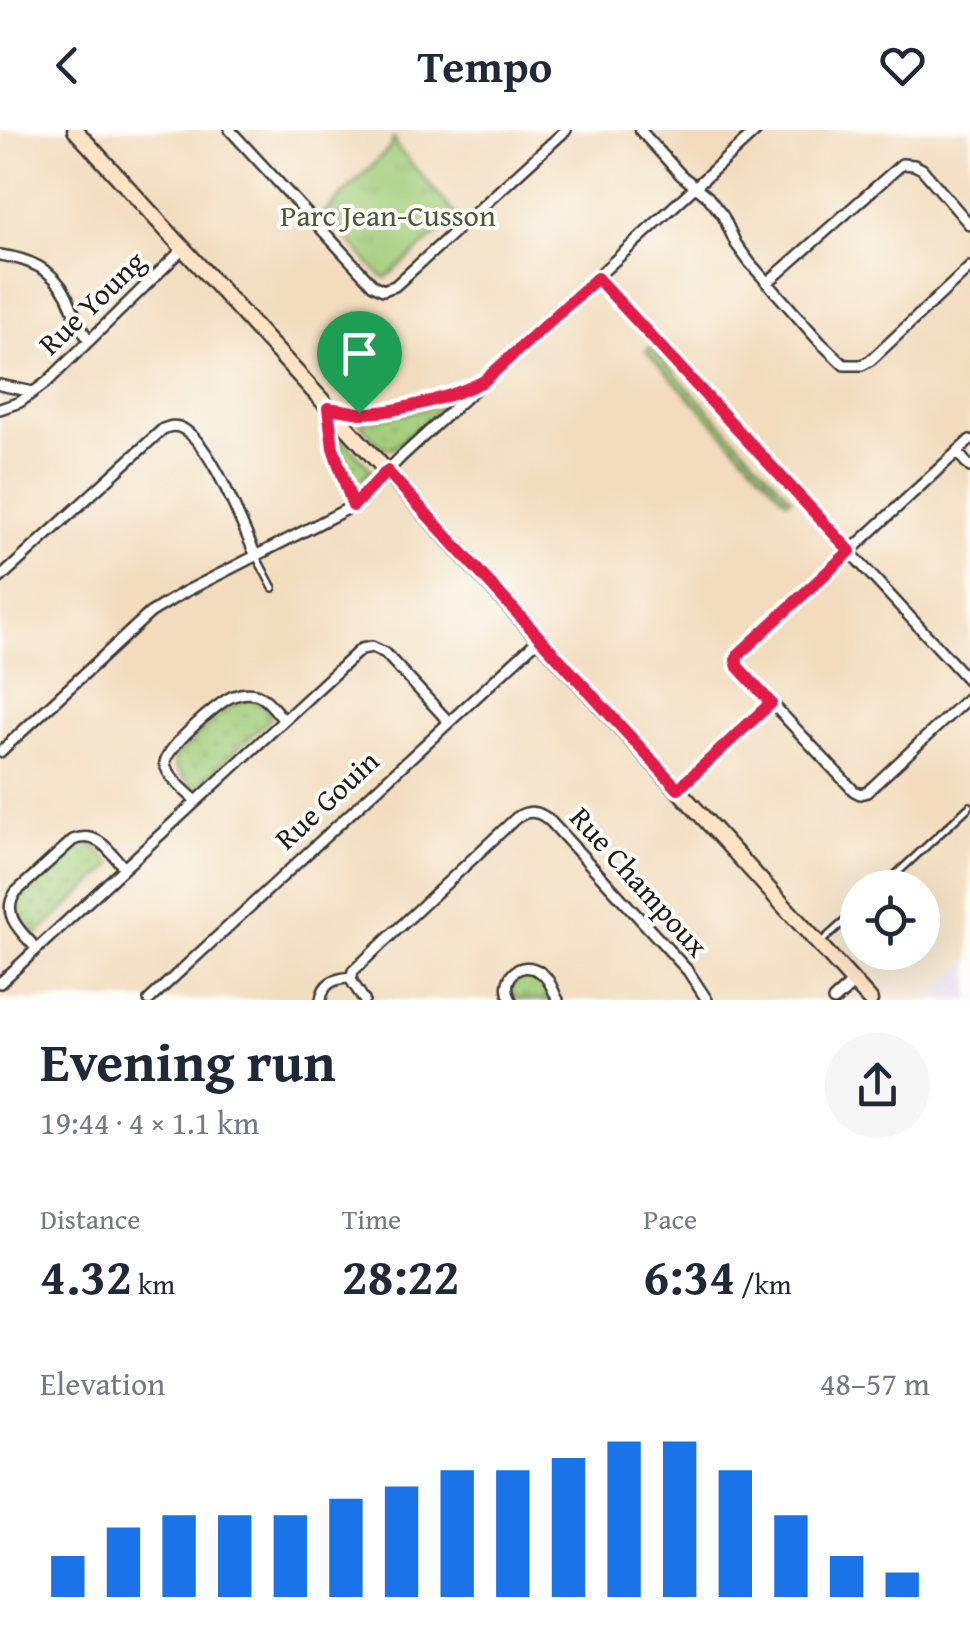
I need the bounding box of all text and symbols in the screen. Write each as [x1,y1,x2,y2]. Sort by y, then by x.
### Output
text: Tempo [418,33,553,98]
icon: back [40,38,95,93]
icon: heart [875,38,930,93]
park label: Parc Jean-Cusson [280,193,496,237]
street label: Rue Young [28,240,155,365]
pin [317,311,402,414]
icon: arrive [332,326,387,381]
street label: Rue Gouin [264,739,388,859]
street label: Rue Champoux [560,796,720,967]
map controls [840,870,940,970]
button: locate [840,870,940,970]
text: Evening run [40,1021,336,1101]
button: share [825,1033,930,1138]
text: 19:44 · 4 × 1.1 km [40,1099,259,1146]
text: Distance [40,1198,140,1239]
text: Time [342,1198,401,1239]
text: Pace [643,1198,697,1239]
text: 4.32 [40,1239,132,1312]
text: 28:22 [342,1239,459,1312]
text: 6:34 [643,1239,735,1312]
text: km [132,1263,175,1304]
text: /km [735,1263,792,1304]
text: Elevation [40,1360,165,1407]
text: 48–57 m [820,1360,930,1407]

